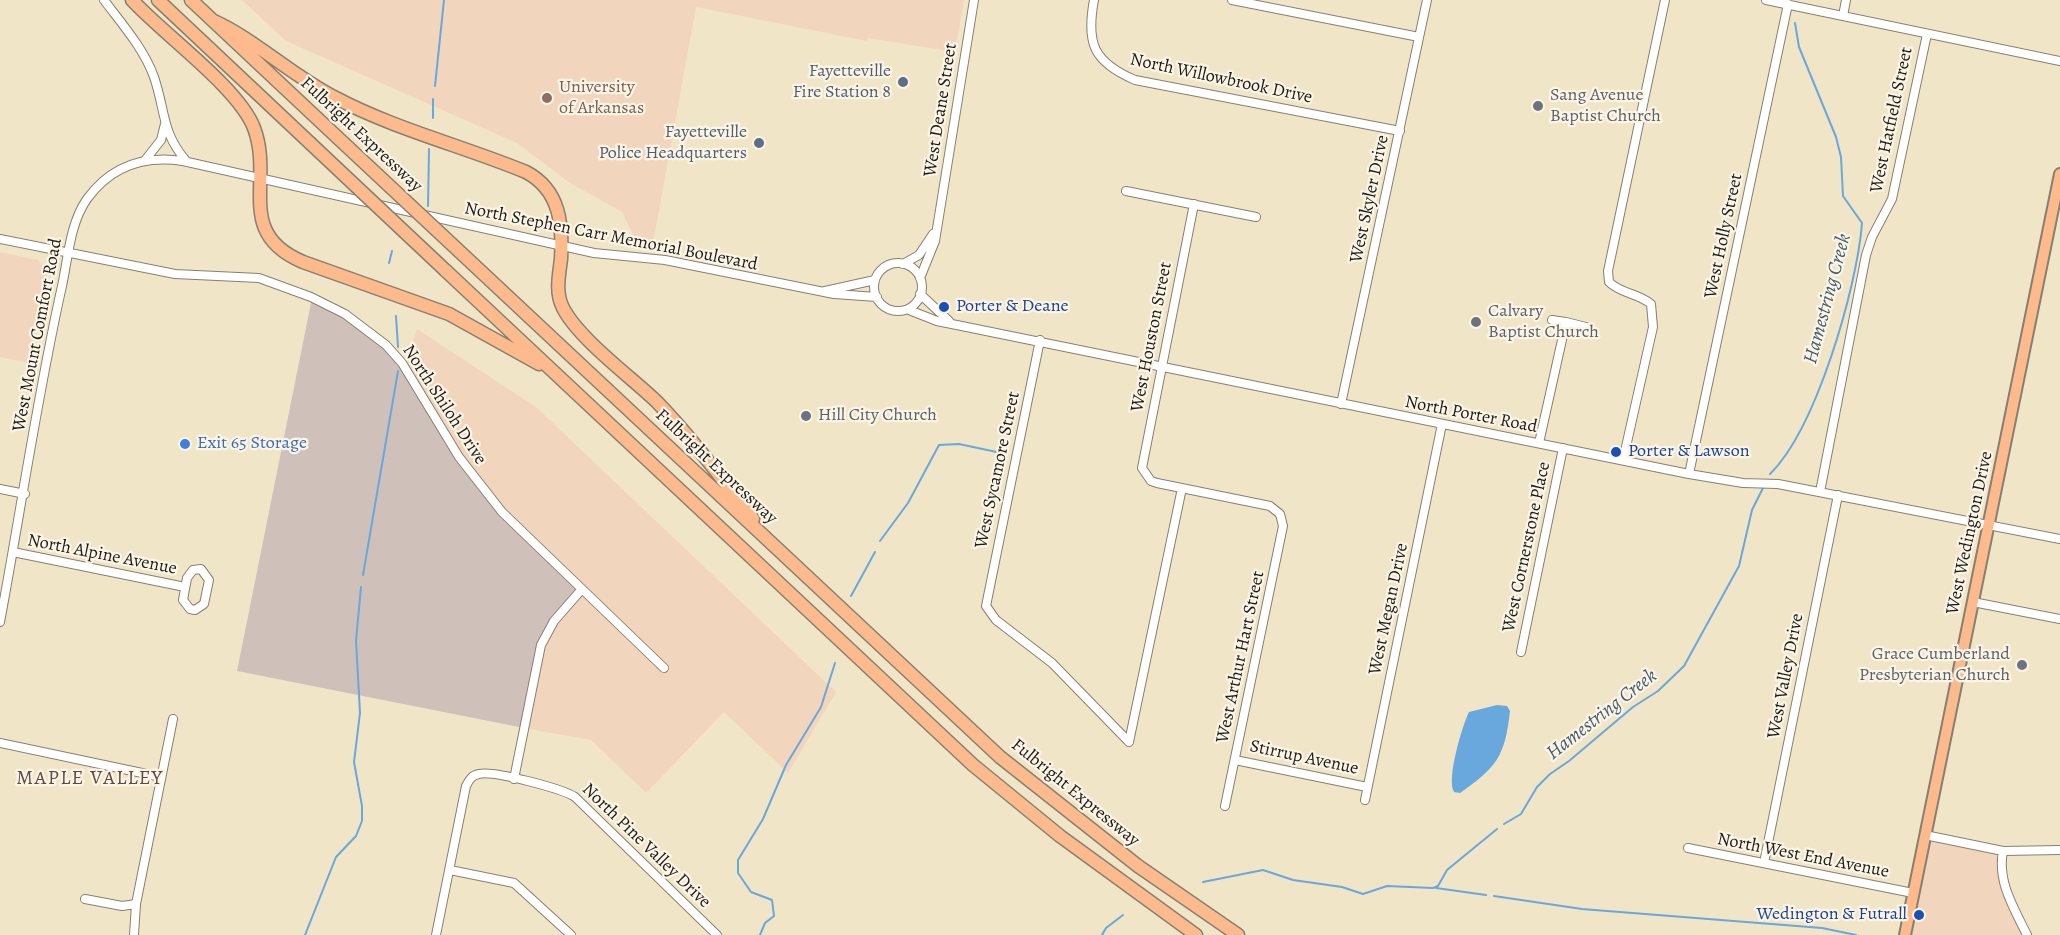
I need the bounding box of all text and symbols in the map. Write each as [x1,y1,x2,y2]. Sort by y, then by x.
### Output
street label: West Deane Street [920,42,962,178]
street label: West Hatfield Street [1866,45,1918,195]
street label: North Willowbrook Drive [1128,49,1314,109]
place label: Fayetteville Fire Station 8 [793,61,891,104]
street label: Fulbright Expressway [295,73,427,197]
marker: Fayetteville Fire Station 8 [896,75,910,89]
place label: University of Arkansas [559,77,644,119]
place label: Sang Avenue Baptist Church [1550,85,1661,128]
marker: University of Arkansas [540,91,554,105]
marker: Sang Avenue Baptist Church [1531,99,1545,113]
place label: Fayetteville Police Headquarters [599,122,747,164]
street label: West Skyler Drive [1346,133,1394,265]
marker: Fayetteville Police Headquarters [752,136,766,150]
street label: West Holly Street [1700,172,1748,300]
street label: North Stephen Carr Memorial Boulevard [463,198,759,276]
water label: Hamestring Creek [1799,231,1857,367]
street label: West Mount Comfort Road [9,237,67,433]
street label: West Houston Street [1127,260,1177,414]
place label: Porter & Deane [956,296,1069,318]
marker: Porter & Deane [937,300,951,314]
place label: Calvary Baptist Church [1488,301,1599,344]
marker: Calvary Baptist Church [1469,315,1483,329]
street label: North Shiloh Drive [397,341,491,469]
street label: West Sycamore Street [971,390,1025,550]
street label: North Porter Road [1403,392,1539,438]
street label: Fulbright Expressway [650,405,782,529]
place label: Hill City Church [818,405,937,427]
marker: Hill City Church [799,409,813,423]
place label: Exit 65 Storage [197,433,307,455]
marker: Exit 65 Storage [178,437,192,451]
place label: Porter & Lawson [1628,441,1750,463]
marker: Porter & Lawson [1609,445,1623,459]
street label: West Wedington Drive [1942,450,1998,616]
street label: West Cornerstone Place [1498,460,1556,634]
street label: North Alpine Avenue [25,530,179,580]
street label: West Megan Drive [1365,541,1413,677]
street label: West Arthur Hart Street [1212,569,1270,745]
street label: West Valley Drive [1763,612,1809,740]
place label: Grace Cumberland Presbyterian Church [1859,644,2010,686]
marker: Grace Cumberland Presbyterian Church [2015,658,2029,672]
water label: Hamestring Creek [1542,664,1662,766]
street label: Fulbright Expressway [1006,735,1144,851]
street label: Stirrup Avenue [1248,736,1360,780]
district label: MAPLE VALLEY [16,767,164,791]
street label: North Pine Valley Drive [577,779,715,913]
street label: North West End Avenue [1715,829,1891,883]
place label: Wedington & Futrall [1757,904,1907,926]
marker: Wedington & Futrall [1912,908,1926,922]

